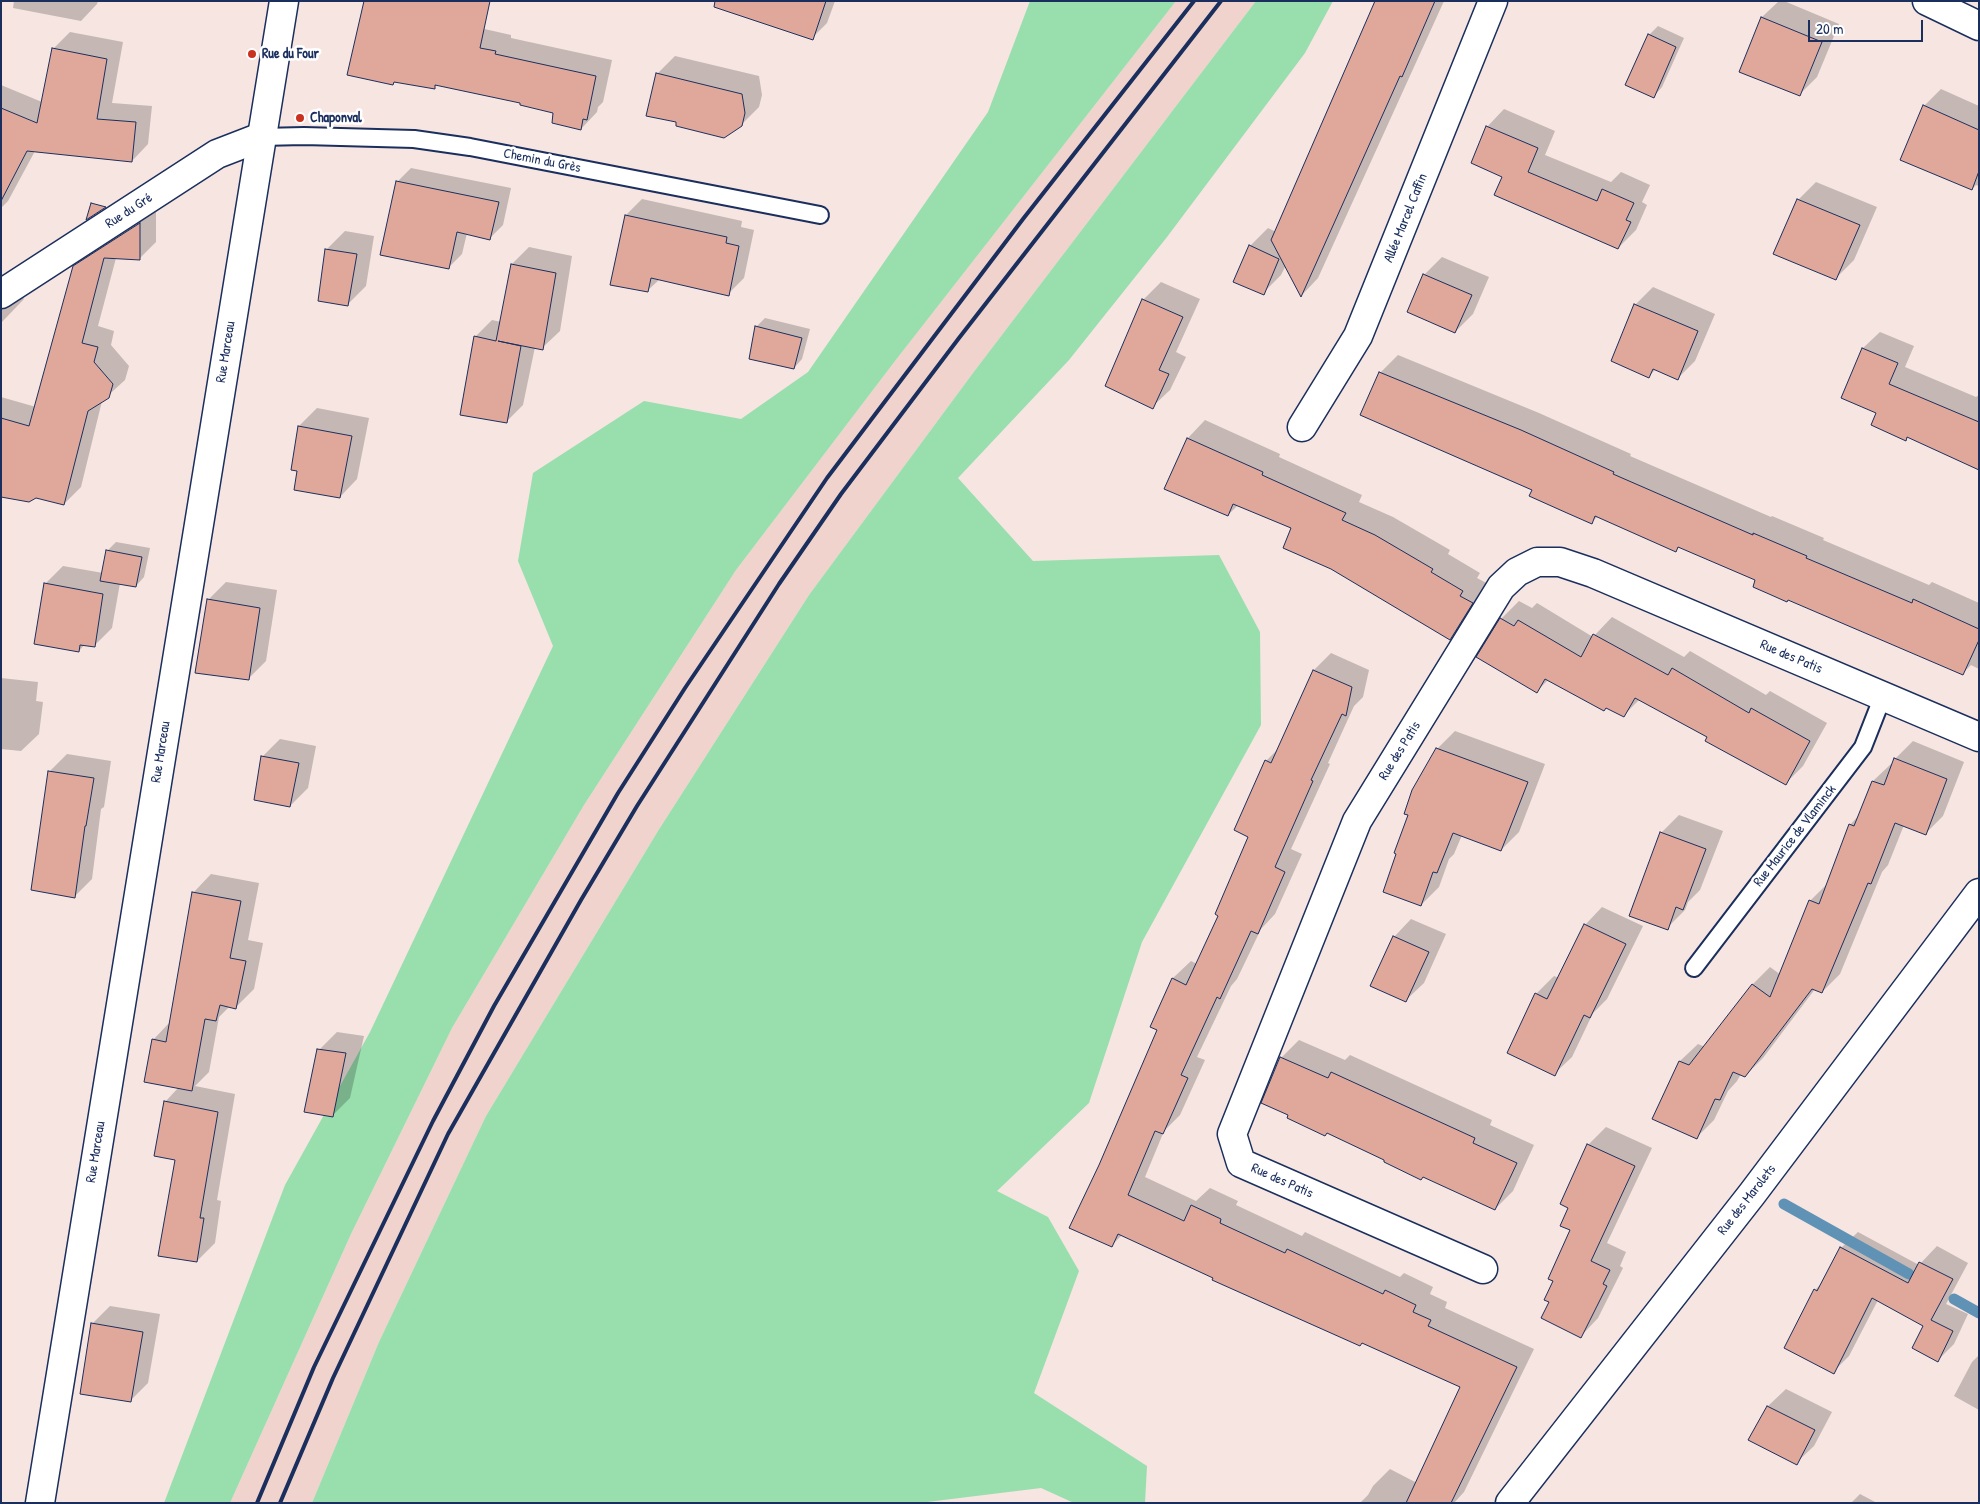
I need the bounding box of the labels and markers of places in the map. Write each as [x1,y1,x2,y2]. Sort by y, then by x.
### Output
place label: Rue du Four [262,46,319,62]
marker: Rue du Four [246,48,258,60]
place label: Chaponval [310,110,362,126]
marker: Chaponval [294,112,306,124]

